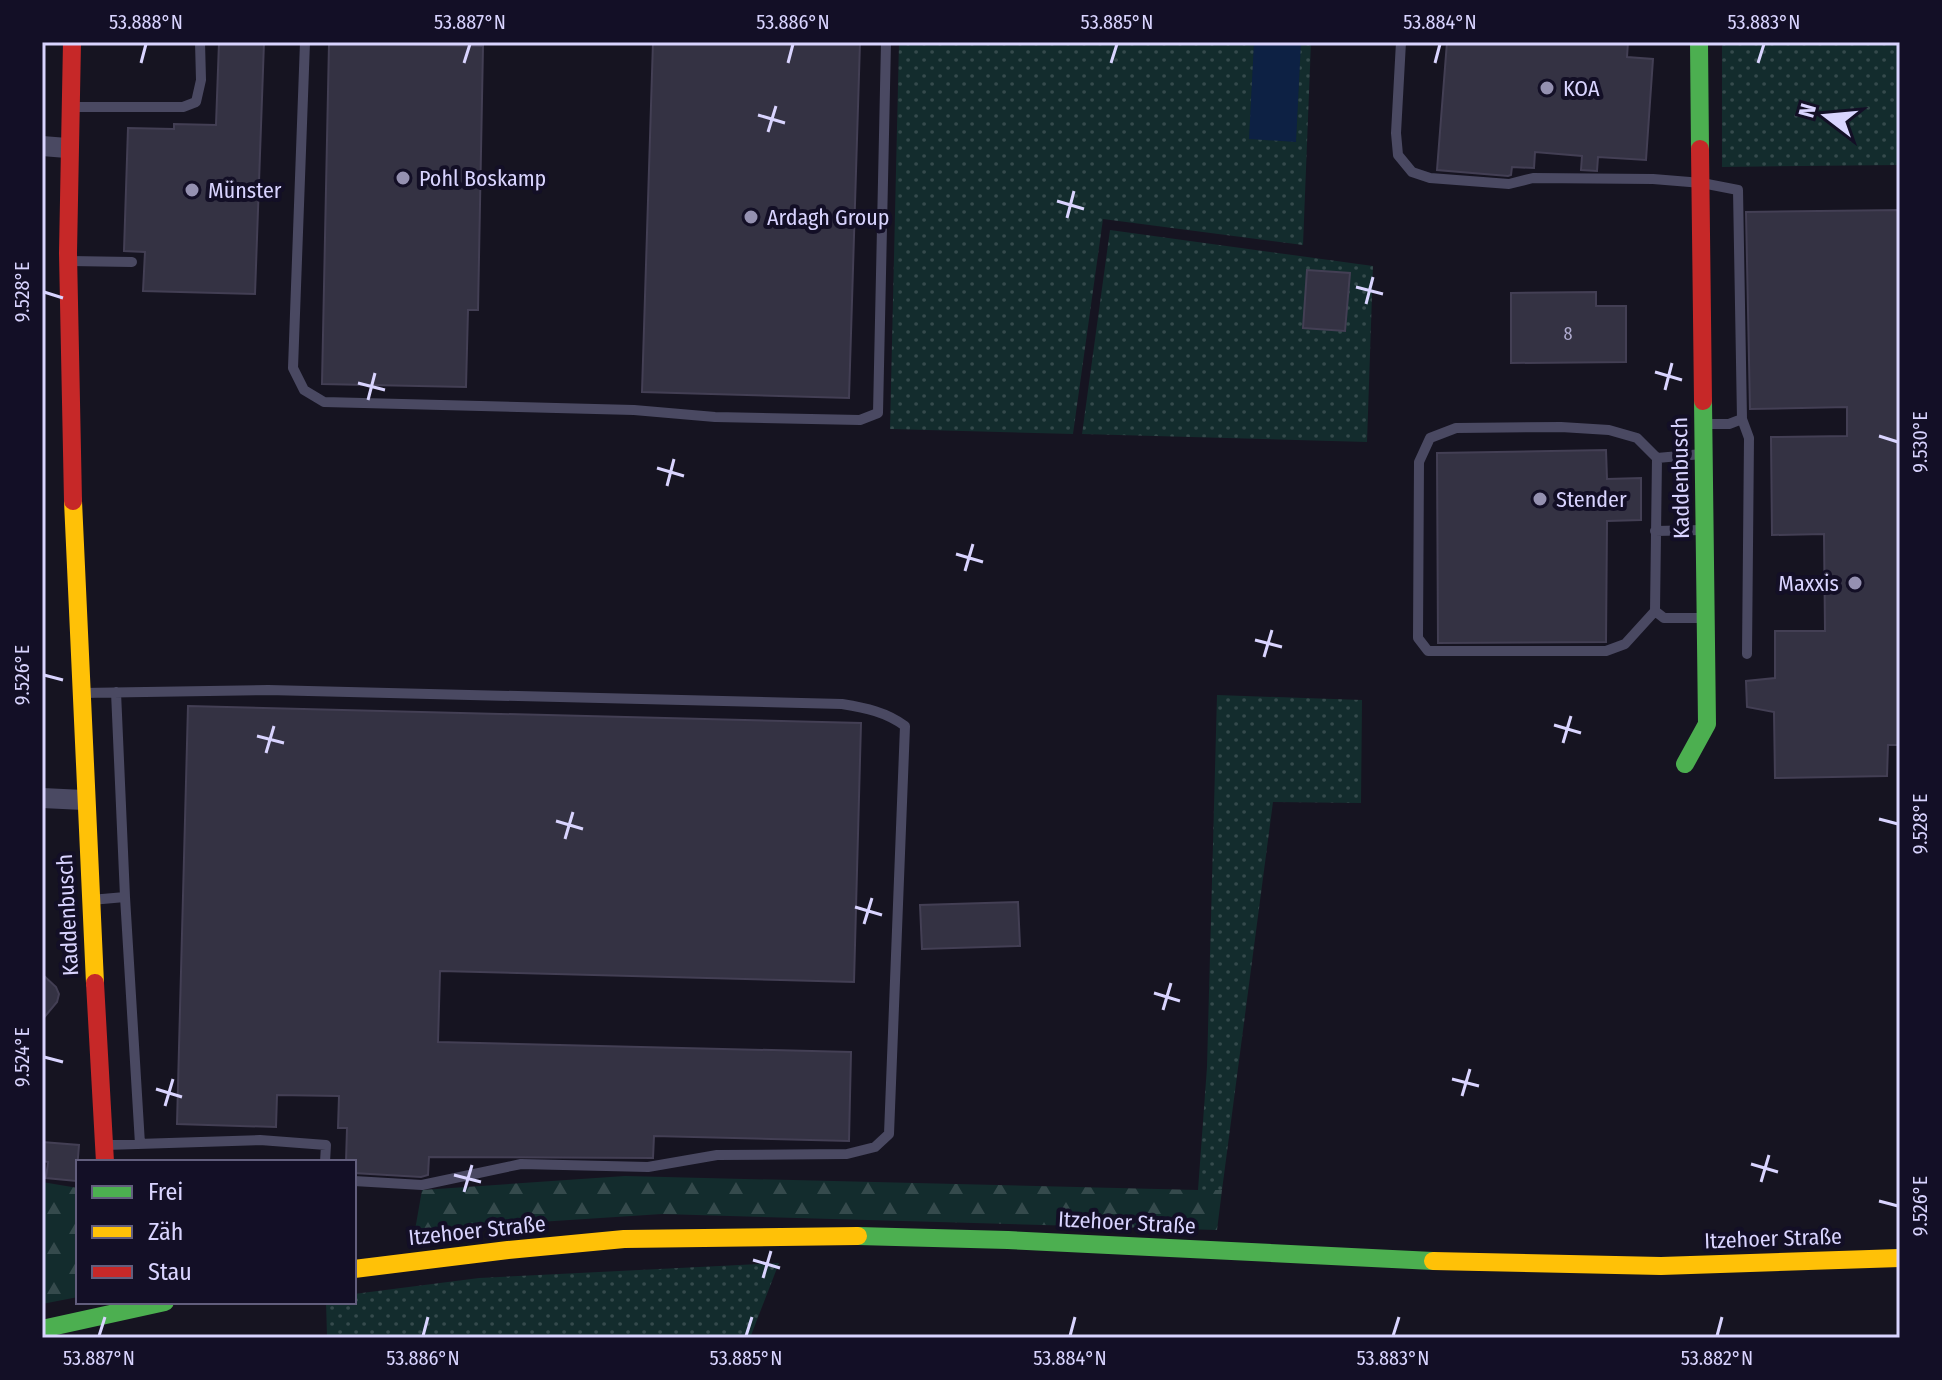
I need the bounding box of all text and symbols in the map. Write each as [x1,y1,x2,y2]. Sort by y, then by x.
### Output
text: 53.888°N [109,10,183,34]
text: 53.887°N [434,10,506,34]
text: 53.886°N [756,10,830,34]
text: 53.885°N [1081,10,1153,34]
text: 53.884°N [1403,10,1477,34]
text: 53.883°N [1728,10,1800,34]
place label: KOA [1563,75,1600,102]
north arrow [1786,76,1866,156]
marker: KOA [1538,79,1556,97]
text: N [1792,101,1822,121]
place label: Pohl Boskamp [419,165,546,192]
marker: Pohl Boskamp [394,169,412,187]
place label: Münster [208,177,282,204]
marker: Münster [183,181,201,199]
place label: Ardagh Group [767,204,890,231]
marker: Ardagh Group [742,208,760,226]
text: 9.528°E [10,262,34,322]
house number: 8 [1564,323,1573,345]
text: 9.530°E [1908,411,1932,473]
street label: Kaddenbusch [1666,417,1695,539]
place label: Stender [1556,486,1627,513]
marker: Stender [1531,490,1549,508]
place label: Maxxis [1778,570,1839,597]
marker: Maxxis [1846,574,1864,592]
text: 9.526°E [10,645,34,705]
text: 9.528°E [1908,794,1932,854]
street label: Kaddenbusch [51,853,84,977]
text: 9.524°E [10,1027,34,1087]
legend [76,1160,356,1304]
text: 9.526°E [1908,1176,1932,1236]
text: Frei [148,1178,183,1206]
street label: Itzehoer Straße [1057,1205,1196,1240]
street label: Itzehoer Straße [407,1210,547,1251]
text: Zäh [148,1218,183,1246]
street label: Itzehoer Straße [1704,1223,1842,1254]
text: Stau [148,1258,192,1286]
text: 53.887°N [63,1346,135,1370]
text: 53.886°N [386,1346,460,1370]
text: 53.885°N [710,1346,782,1370]
text: 53.884°N [1033,1346,1107,1370]
text: 53.883°N [1357,1346,1429,1370]
text: 53.882°N [1681,1346,1753,1370]

